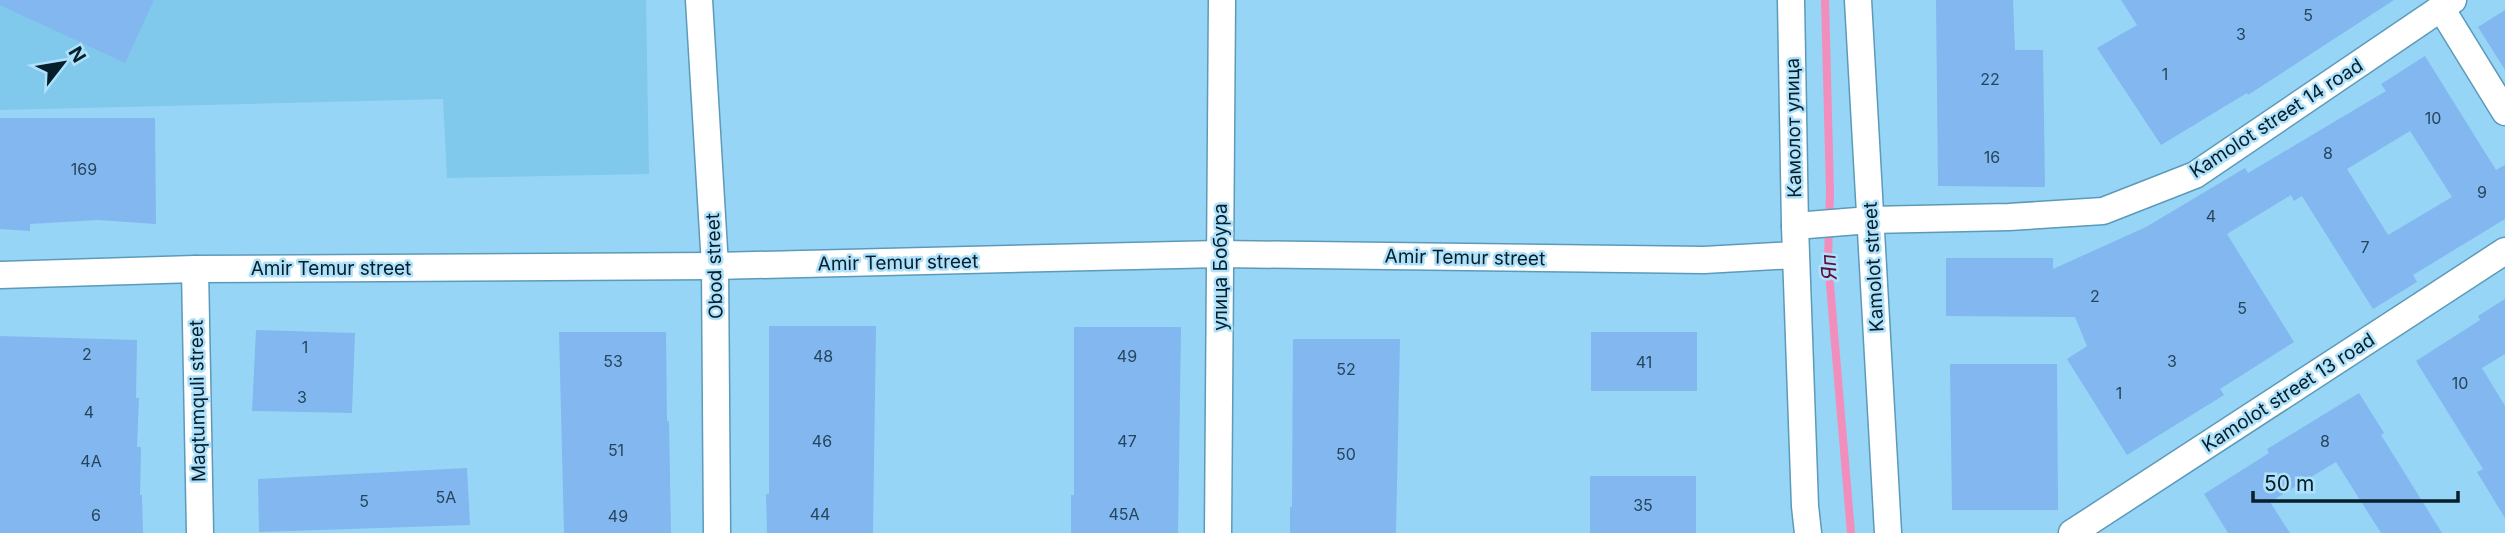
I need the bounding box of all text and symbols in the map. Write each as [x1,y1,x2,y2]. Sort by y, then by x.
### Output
house number: 5 [2303,5,2313,25]
house number: 3 [2236,24,2246,44]
north arrow [28,28,98,98]
text: N [64,42,91,67]
street label: Kamolot street 14 road [2185,54,2367,183]
street label: Камолот улица [1781,58,1806,198]
house number: 1 [2162,64,2168,84]
house number: 22 [1980,69,2000,89]
house number: 10 [2425,108,2441,128]
house number: 8 [2323,143,2333,163]
house number: 16 [1984,147,2000,167]
house number: 169 [71,159,97,179]
house number: 9 [2477,182,2487,202]
street label: Kamolot street [1859,201,1888,333]
street label: улица Бобура [1209,203,1232,331]
house number: 4 [2206,206,2216,226]
street label: Obod street [701,213,728,319]
house number: 7 [2360,237,2370,257]
street label: Amir Temur street [1385,245,1545,270]
street label: Amir Temur street [818,250,978,275]
water label: Яп [1815,253,1842,282]
street label: Amir Temur street [251,257,411,280]
house number: 2 [2090,286,2100,306]
house number: 5 [2237,298,2247,318]
street label: Maqtumquli street [185,320,210,482]
street label: Kamolot street 13 road [2198,328,2379,457]
house number: 1 [302,337,308,357]
house number: 2 [82,344,92,364]
house number: 48 [813,346,833,366]
house number: 49 [1117,346,1137,366]
house number: 53 [603,351,623,371]
house number: 3 [2167,351,2177,371]
house number: 41 [1636,352,1652,372]
house number: 52 [1336,359,1356,379]
house number: 10 [2452,373,2468,393]
house number: 1 [2116,383,2122,403]
house number: 3 [297,387,307,407]
house number: 4 [84,402,94,422]
house number: 46 [812,431,832,451]
house number: 47 [1117,431,1137,451]
house number: 8 [2320,431,2330,451]
house number: 51 [608,440,624,460]
house number: 50 [1336,444,1356,464]
house number: 4А [80,451,102,471]
scale bar [2253,460,2458,504]
text: 50 m [2264,471,2314,496]
house number: 5А [436,487,456,507]
house number: 5 [359,491,369,511]
house number: 35 [1633,495,1653,515]
house number: 44 [810,504,830,524]
house number: 45А [1108,504,1140,524]
house number: 6 [91,505,101,525]
house number: 49 [608,506,628,526]

